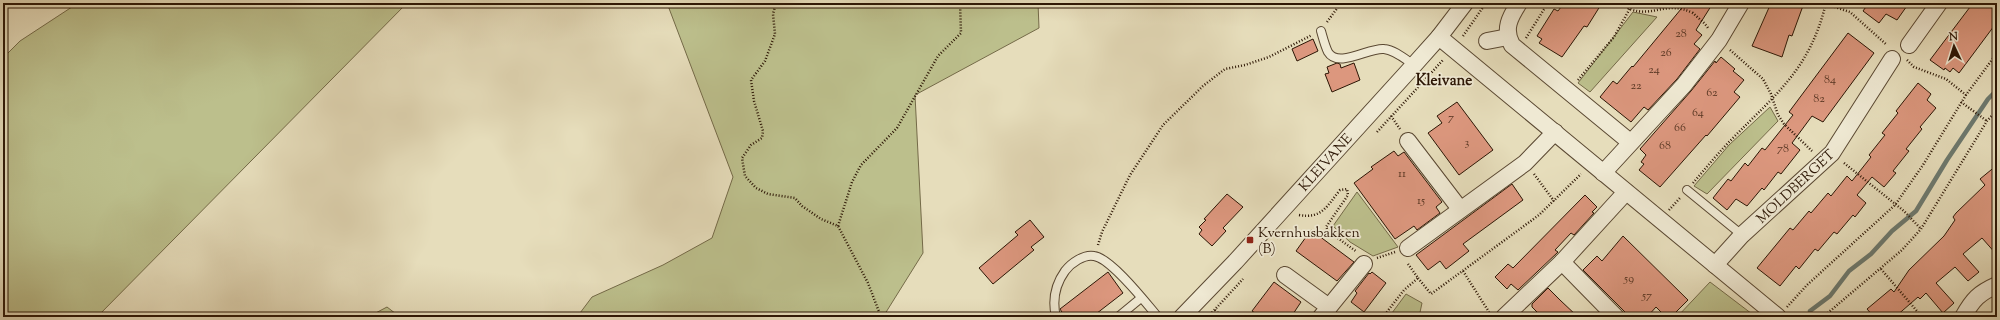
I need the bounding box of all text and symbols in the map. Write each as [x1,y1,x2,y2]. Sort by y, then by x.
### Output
house number: 28 [1675,25,1687,43]
north arrow [1934,26,1974,66]
text: N [1947,29,1959,45]
house number: 26 [1660,44,1672,62]
house number: 24 [1648,61,1660,79]
district label: Kleivane [1416,71,1472,92]
house number: 84 [1824,71,1836,89]
house number: 22 [1630,77,1642,95]
house number: 62 [1706,84,1718,102]
house number: 82 [1813,90,1825,108]
house number: 64 [1692,104,1704,122]
house number: 7 [1448,109,1454,127]
house number: 66 [1674,119,1686,137]
street label: KLEIVANE [1295,130,1358,197]
house number: 3 [1465,134,1470,152]
house number: 68 [1659,137,1671,155]
house number: 78 [1777,140,1789,158]
street label: MOLDBERGET [1753,146,1840,229]
house number: 11 [1398,165,1406,183]
house number: 15 [1417,192,1425,210]
place label: Kvernhusbakken (B) [1258,224,1360,260]
marker: Kvernhusbakken (B) [1245,235,1255,245]
house number: 59 [1623,270,1634,288]
house number: 57 [1641,287,1652,305]

